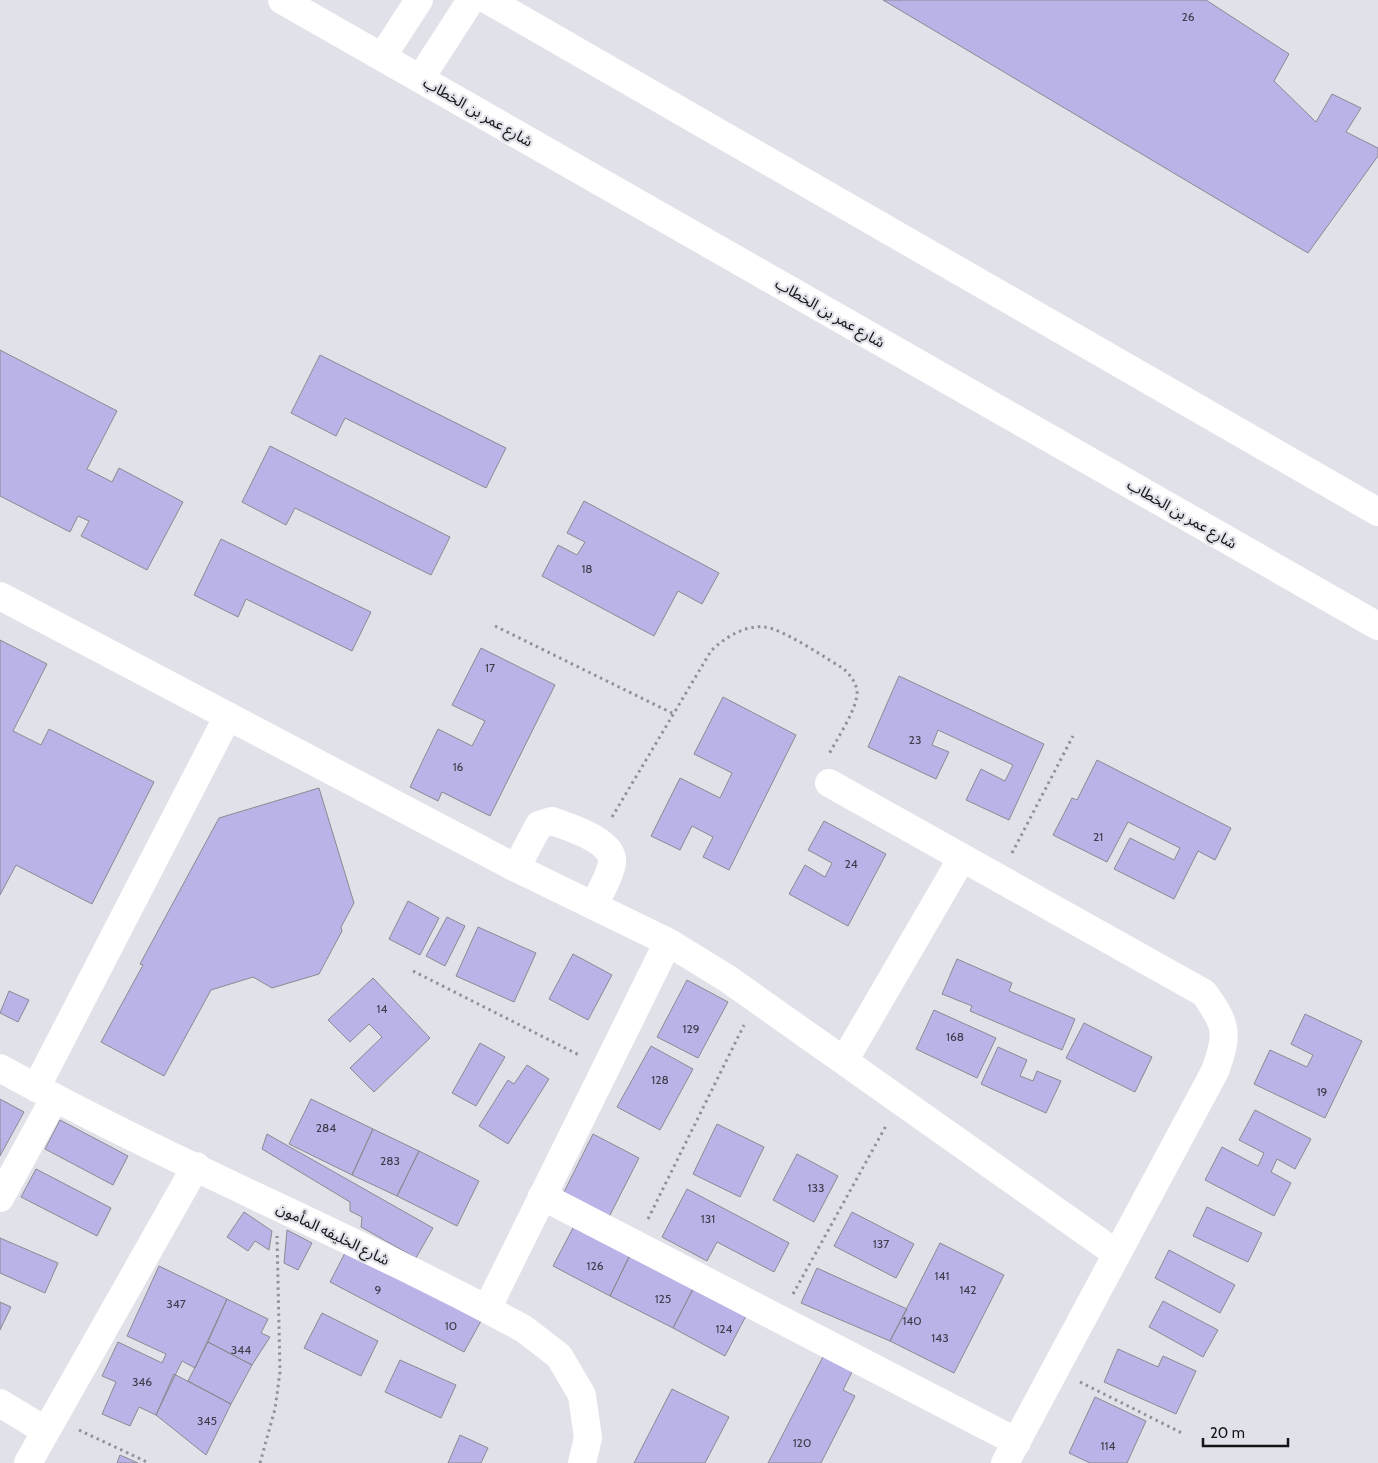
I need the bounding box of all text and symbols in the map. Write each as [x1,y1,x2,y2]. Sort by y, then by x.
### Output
house number: 26 [1181,9,1195,24]
street label: شارع عمر بن الخطاب [419,73,536,153]
street label: شارع عمر بن الخطاب [771,274,888,354]
street label: شارع عمر بن الخطاب [1123,475,1240,555]
house number: 18 [581,561,593,576]
house number: 17 [485,660,495,675]
house number: 23 [909,732,921,747]
house number: 16 [453,759,464,774]
house number: 21 [1093,829,1103,844]
house number: 24 [844,856,858,871]
house number: 14 [377,1001,387,1016]
house number: 129 [682,1021,700,1036]
house number: 168 [946,1029,964,1044]
house number: 128 [651,1072,669,1087]
house number: 19 [1317,1084,1328,1099]
house number: 284 [316,1120,336,1135]
house number: 283 [380,1153,400,1168]
house number: 133 [808,1180,824,1195]
street label: شارع الخليفه المأمون [272,1199,393,1272]
house number: 131 [701,1211,715,1226]
house number: 137 [873,1236,889,1251]
house number: 126 [586,1258,604,1273]
house number: 141 [935,1268,949,1283]
house number: 9 [375,1282,382,1297]
house number: 142 [959,1282,977,1297]
house number: 125 [655,1291,671,1306]
house number: 347 [166,1296,186,1311]
house number: 140 [902,1313,922,1328]
house number: 10 [445,1318,457,1333]
house number: 124 [715,1321,733,1336]
house number: 143 [931,1330,949,1345]
house number: 344 [231,1342,251,1357]
house number: 346 [132,1374,152,1389]
house number: 345 [197,1413,217,1428]
scale bar [1203,1416,1288,1448]
text: 20 m [1210,1424,1245,1442]
house number: 120 [793,1435,811,1450]
house number: 114 [1101,1438,1115,1453]

